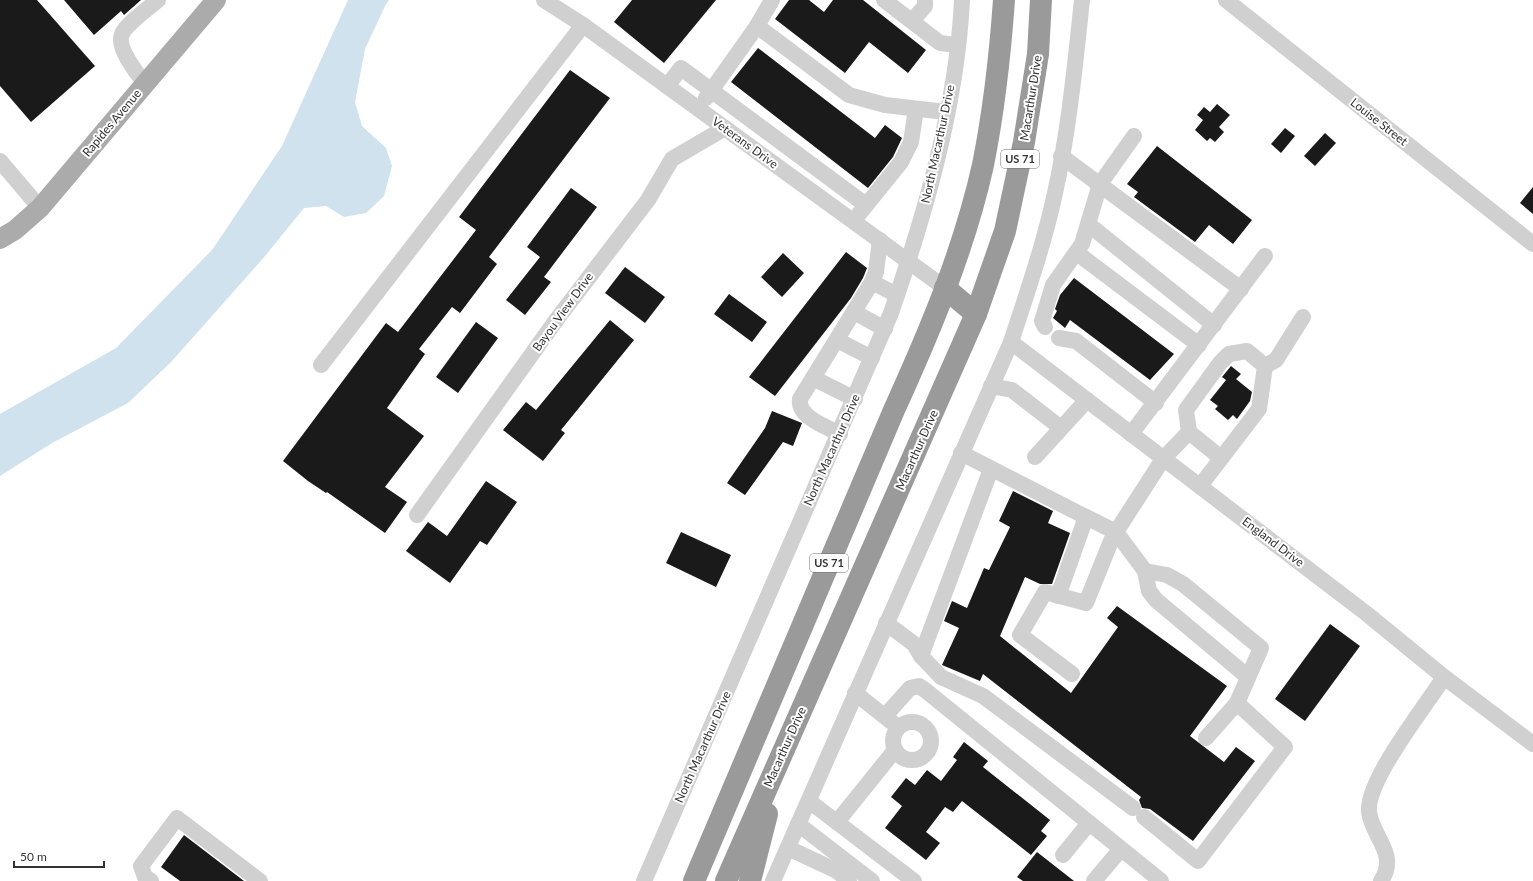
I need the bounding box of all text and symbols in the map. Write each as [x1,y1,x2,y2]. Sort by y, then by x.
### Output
street label: Macarthur Drive [1016,54,1045,142]
street label: North Macarthur Drive [918,83,957,204]
street label: Rapides Avenue [79,86,144,160]
street label: Louise Street [1348,95,1411,149]
street label: Veterans Drive [709,114,781,172]
road number: US 71 [1001,150,1039,168]
street label: Bayou View Drive [529,269,596,354]
street label: North Macarthur Drive [800,392,863,508]
street label: Macarthur Drive [892,407,941,492]
street label: England Drive [1239,513,1307,570]
road number: US 71 [810,554,848,572]
street label: North Macarthur Drive [671,689,734,805]
street label: Macarthur Drive [760,704,809,789]
scale bar [14,843,104,869]
text: 50 m [20,849,47,864]

